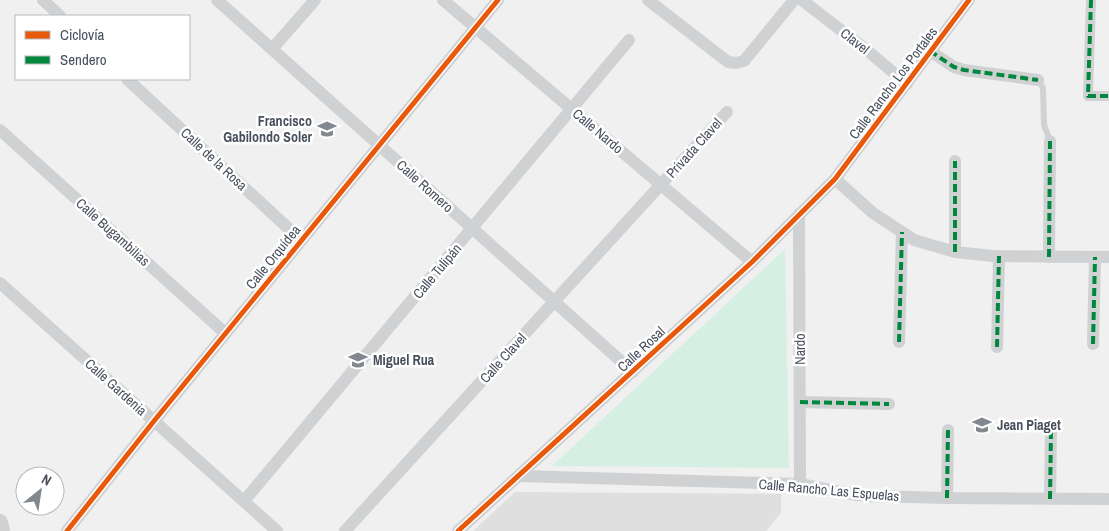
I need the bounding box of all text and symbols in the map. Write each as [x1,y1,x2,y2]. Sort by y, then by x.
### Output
legend [15,15,190,80]
street label: Calle Rancho Los Portales [845,23,941,143]
text: Ciclovía [60,24,105,45]
street label: Clavel [837,24,873,58]
text: Sendero [60,49,107,70]
street label: Calle Nardo [569,105,627,157]
place label: Francisco Gabilondo Soler [223,112,313,146]
street label: Privada Clavel [662,114,726,182]
school or university icon: Francisco Gabilondo Soler [316,118,338,140]
street label: Calle de la Rosa [177,124,251,195]
street label: Calle Romero [393,156,457,216]
street label: Calle Bugambilias [72,194,154,270]
street label: Calle Orquídea [242,221,305,293]
street label: Calle Tulipán [409,240,465,302]
street label: Calle Rosal [613,322,669,376]
street label: Calle Clavel [476,329,530,387]
street label: Nardo [791,333,809,365]
school or university icon: Miguel Rua [347,349,369,371]
place label: Miguel Rua [373,351,435,369]
street label: Calle Gardenia [81,354,151,420]
school or university icon: Jean Piaget [971,414,993,436]
place label: Jean Piaget [997,416,1061,434]
north arrow [15,466,65,516]
text: N [38,470,55,490]
street label: Calle Rancho Las Espuelas [758,475,900,505]

